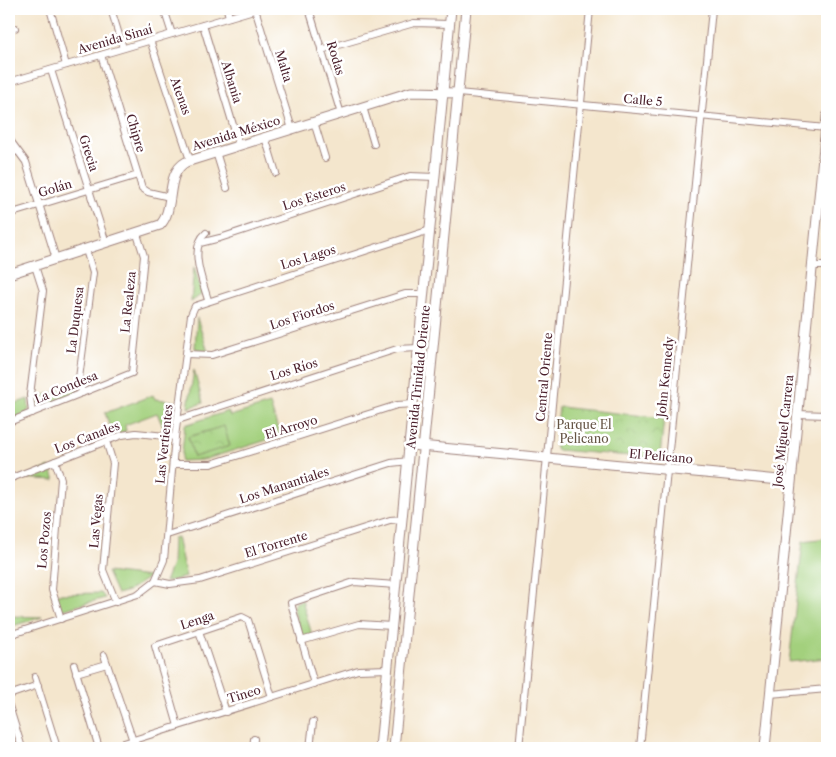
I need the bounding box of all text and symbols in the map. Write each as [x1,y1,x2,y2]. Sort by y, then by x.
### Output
street label: Avenida Sinaí [75,21,155,57]
street label: Rodas [324,39,348,77]
street label: Malta [272,48,296,84]
street label: Albania [218,58,246,106]
street label: Atenas [167,74,195,117]
street label: Calle 5 [623,91,663,109]
street label: Chipre [123,112,149,154]
street label: Avenida México [189,112,282,154]
street label: Grecia [76,133,102,174]
street label: Golán [36,176,74,200]
street label: Los Esteros [281,179,347,213]
street label: Los Lagos [279,242,337,272]
street label: La Realeza [117,270,139,334]
street label: La Duquesa [63,285,87,354]
street label: Los Fiordos [268,297,336,333]
street label: Avenida Trinidad Oriente [403,304,433,451]
street label: Central Oriente [533,331,555,422]
street label: John Kennedy [653,336,677,420]
street label: Los Ríos [269,355,319,383]
street label: La Condesa [32,367,100,406]
street label: José Miguel Carrera [769,373,796,490]
street label: Las Vertientes [152,404,176,484]
street label: El Arroyo [263,412,319,442]
park label: Parque El Pelicano [556,417,612,446]
street label: Los Canales [52,418,122,456]
street label: El Pelícano [628,446,694,466]
street label: Los Manantiales [237,463,331,507]
street label: Las Vegas [86,493,106,549]
street label: Los Pozos [34,511,54,569]
street label: El Torrente [243,527,310,561]
street label: Lenga [178,607,216,632]
street label: Tineo [226,682,262,706]

